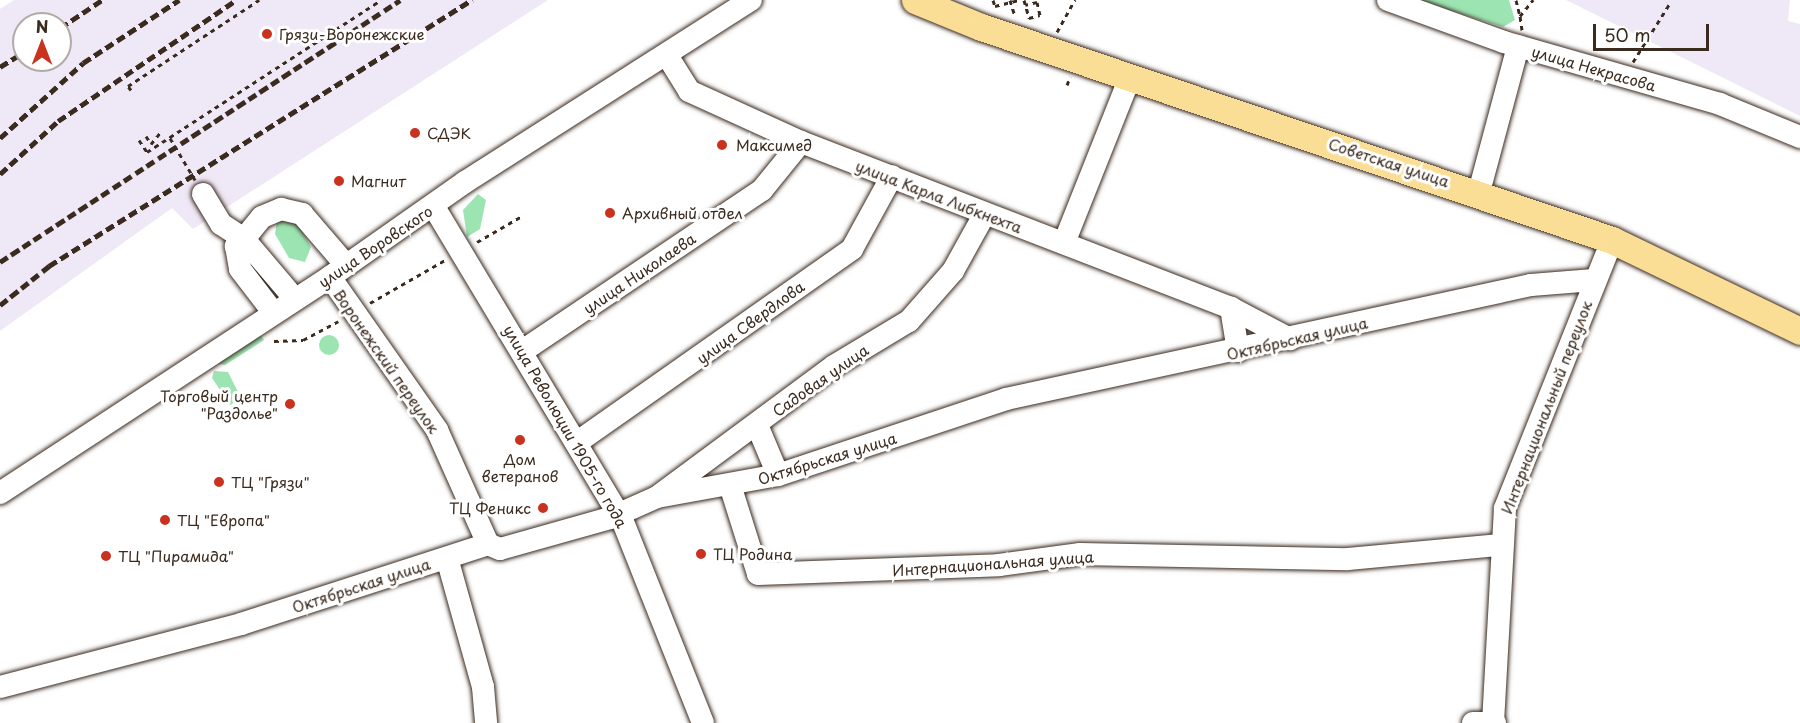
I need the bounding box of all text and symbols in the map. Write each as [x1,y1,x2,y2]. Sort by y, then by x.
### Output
north arrow [12,12,72,72]
scale bar [1596,12,1712,50]
text: N [36,14,48,38]
text: 50 m [1604,21,1651,48]
place label: Грязи-Воронежские [279,25,425,43]
marker: Грязи-Воронежские [260,27,274,41]
street label: улица Некрасова [1529,42,1659,94]
place label: СДЭК [427,124,471,142]
marker: СДЭК [408,126,422,140]
street label: Советская улица [1326,134,1452,190]
marker: Максимед [713,136,731,154]
place label: Максимед [736,136,812,154]
street label: улица Карла Либкнехта [853,156,1025,236]
place label: Магнит [351,172,406,190]
marker: Магнит [332,174,346,188]
street label: улица Воровского [314,201,436,291]
place label: Архивный отдел [622,204,743,222]
marker: Архивный отдел [603,206,617,220]
street label: улица Николаева [579,229,699,317]
street label: улица Свердлова [692,277,808,367]
street label: Воронежский переулок [330,286,444,436]
street label: Интернациональный переулок [1497,298,1595,516]
street label: Октябрьская улица [1224,313,1370,363]
street label: улица Революции 1905-го года [500,321,632,531]
street label: Садовая улица [768,340,872,420]
place label: Торговый центр "Раздолье" [161,386,278,421]
marker: Торговый центр "Раздолье" [283,397,297,411]
street label: Октябрьская улица [755,428,899,488]
marker: Дом ветеранов [513,433,527,447]
place label: Дом ветеранов [482,449,558,484]
place label: ТЦ "Грязи" [231,473,310,491]
marker: ТЦ "Грязи" [212,475,226,489]
place label: ТЦ Феникс [448,499,531,517]
marker: ТЦ Феникс [536,501,550,515]
place label: ТЦ "Европа" [177,511,270,529]
marker: ТЦ "Европа" [158,513,172,527]
place label: ТЦ Родина [713,545,794,563]
place label: ТЦ "Пирамида" [118,547,235,565]
marker: ТЦ Родина [694,547,708,561]
street label: Интернациональная улица [891,547,1095,579]
marker: ТЦ "Пирамида" [99,549,113,563]
street label: Октябрьская улица [289,554,433,616]

